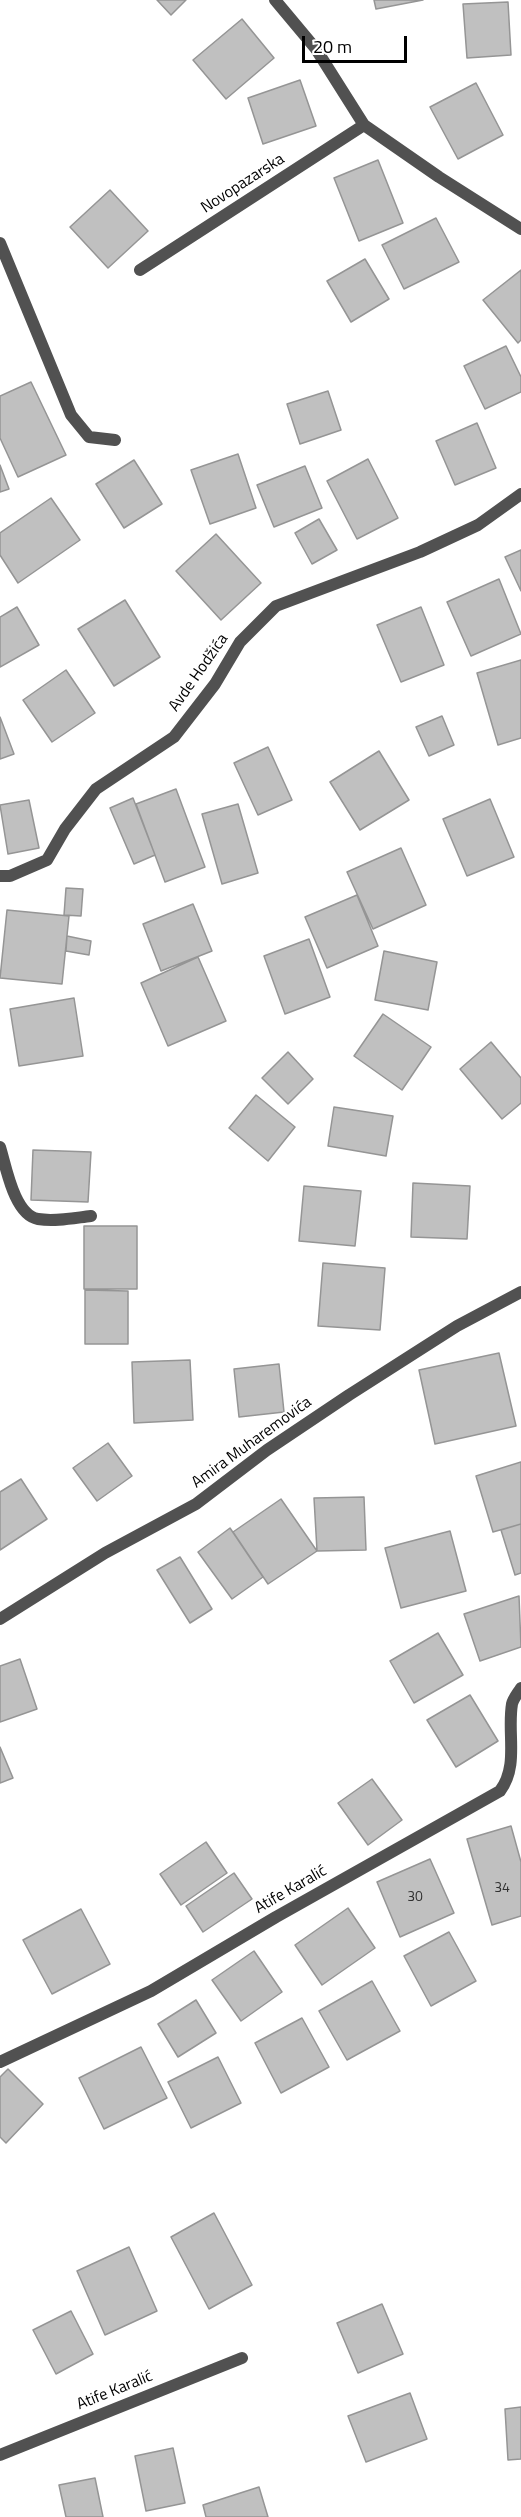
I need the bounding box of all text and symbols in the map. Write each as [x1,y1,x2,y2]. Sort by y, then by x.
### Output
scale bar [305,24,410,62]
text: 20 m [313,33,352,60]
street label: Novopazarska [198,150,288,218]
street label: Avde Hodžića [165,631,233,715]
street label: Amira Muharemovića [188,1393,316,1493]
street label: Atife Karalić [252,1862,330,1918]
house number: 34 [494,1881,510,1897]
house number: 30 [407,1890,423,1906]
street label: Atife Karalić [74,2367,156,2415]

